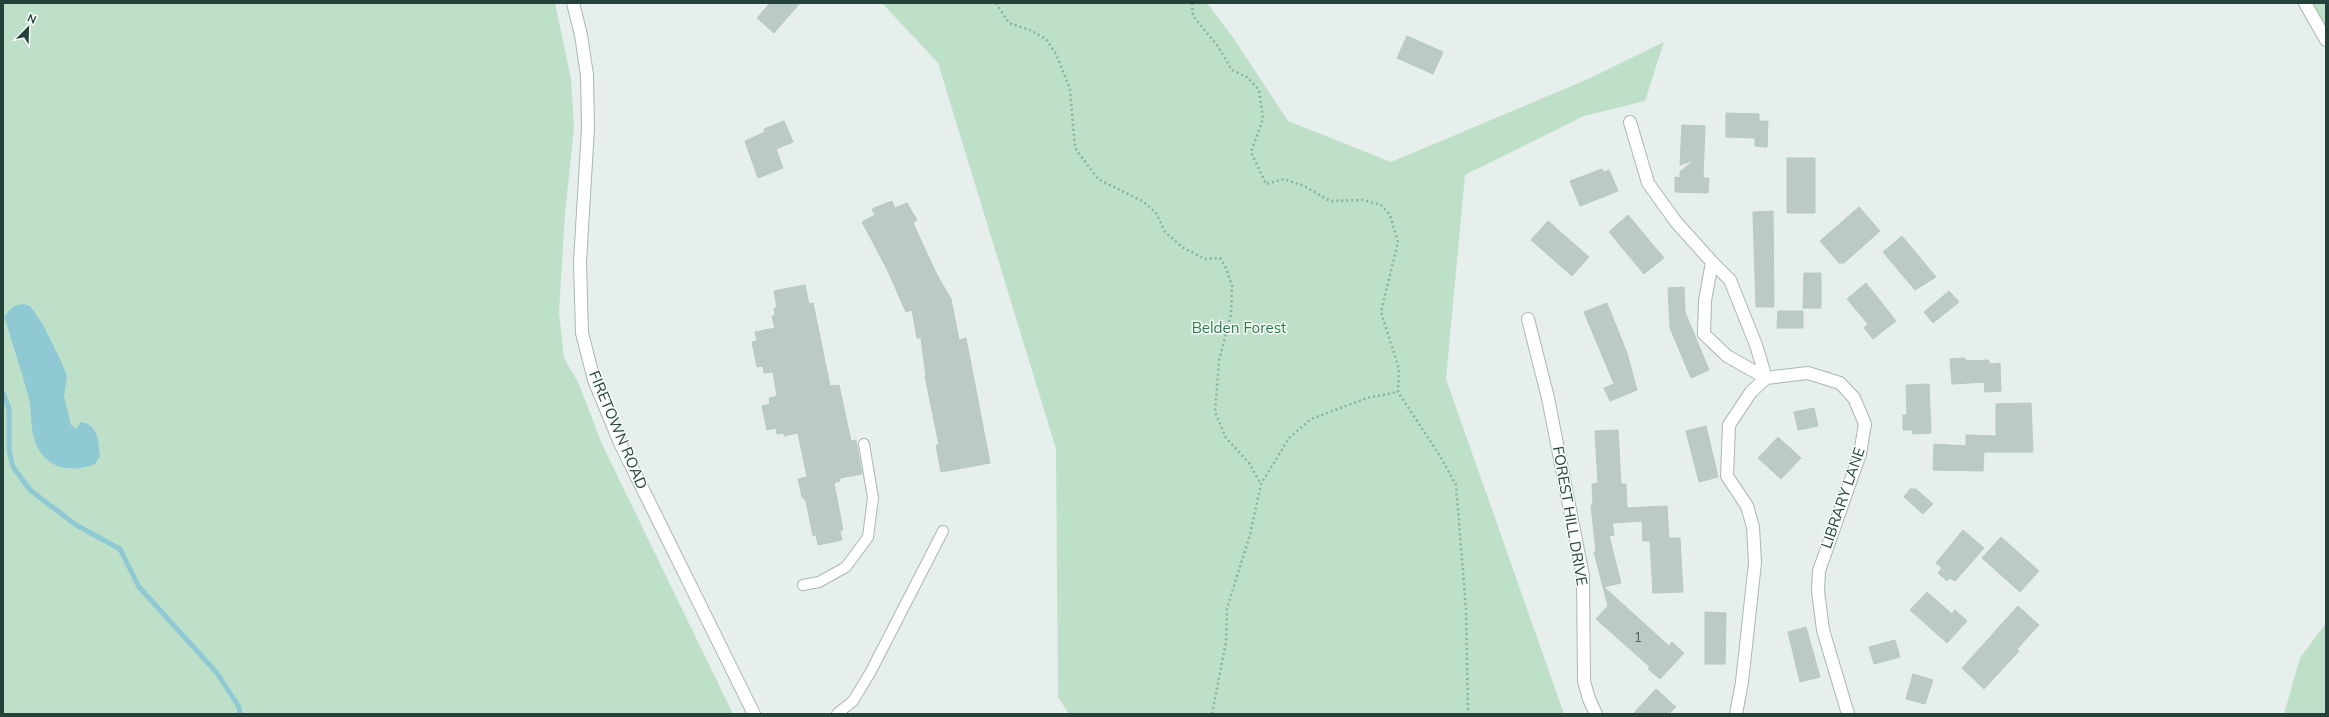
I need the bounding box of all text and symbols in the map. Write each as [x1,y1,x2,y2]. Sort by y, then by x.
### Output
north arrow [8,8,48,48]
text: N [25,11,38,27]
park label: Belden Forest [1192,318,1286,337]
street label: FIRETOWN ROAD [585,368,652,492]
street label: FOREST HILL DRIVE [1549,445,1592,587]
street label: LIBRARY LANE [1816,445,1869,551]
house number: 1 [1634,629,1642,645]

